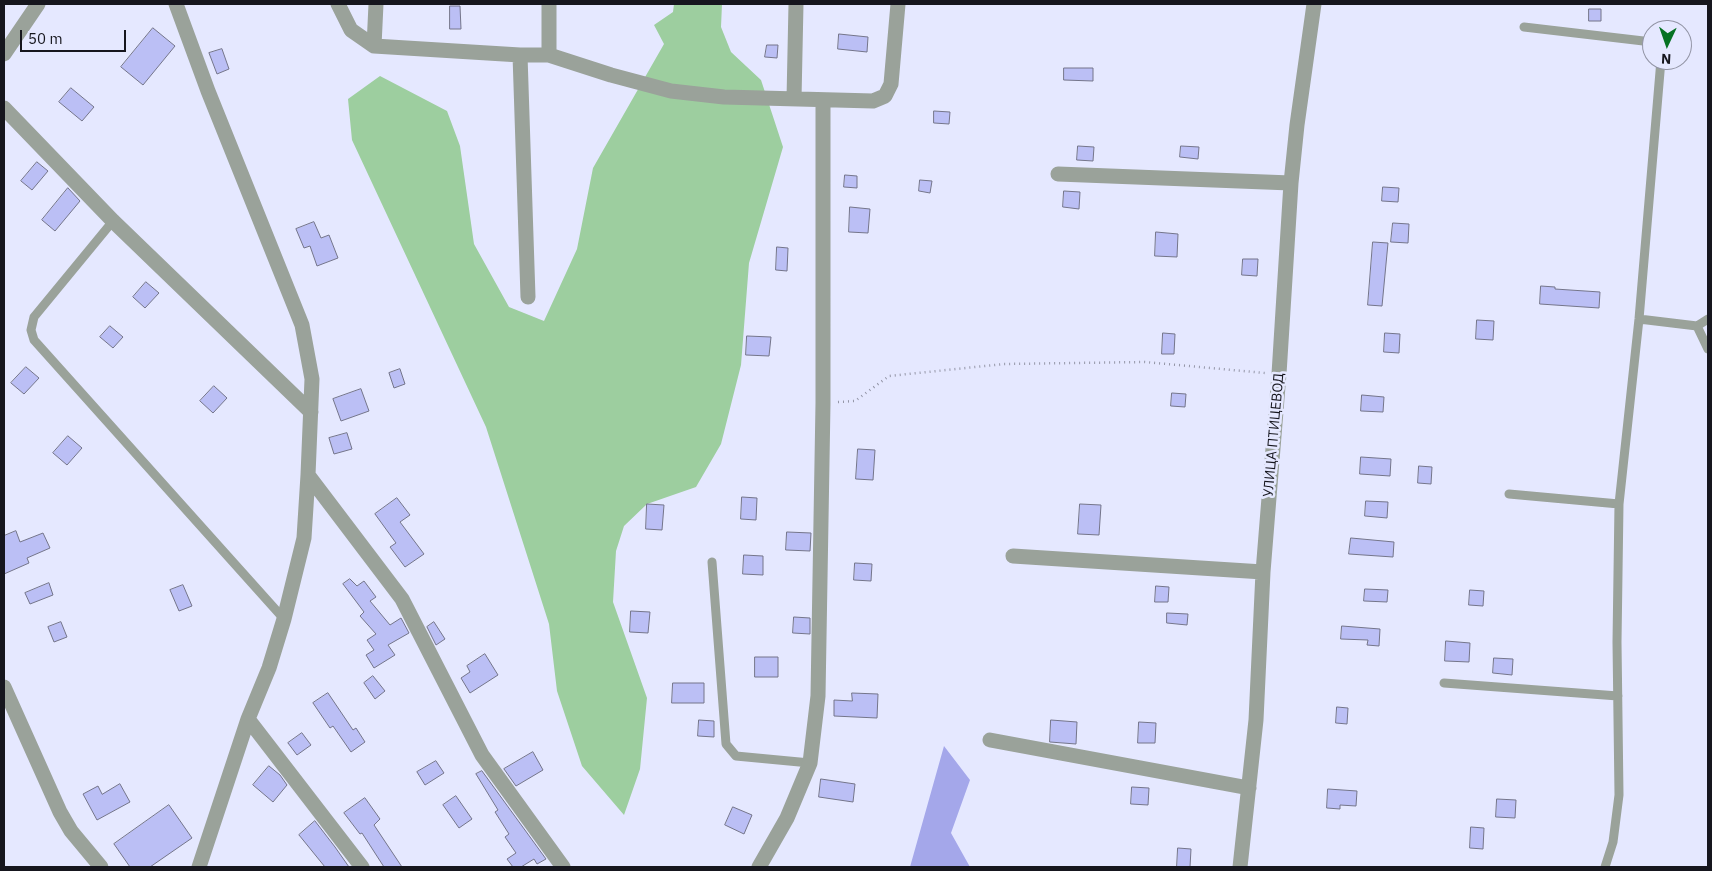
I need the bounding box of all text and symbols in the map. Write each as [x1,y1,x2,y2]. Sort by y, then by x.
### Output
scale bar [22,20,129,52]
north arrow [1642,20,1692,70]
text: 50 m [28,29,63,48]
text: N [1661,50,1672,68]
street label: УЛИЦА ПТИЦЕВОД [1260,372,1288,498]

